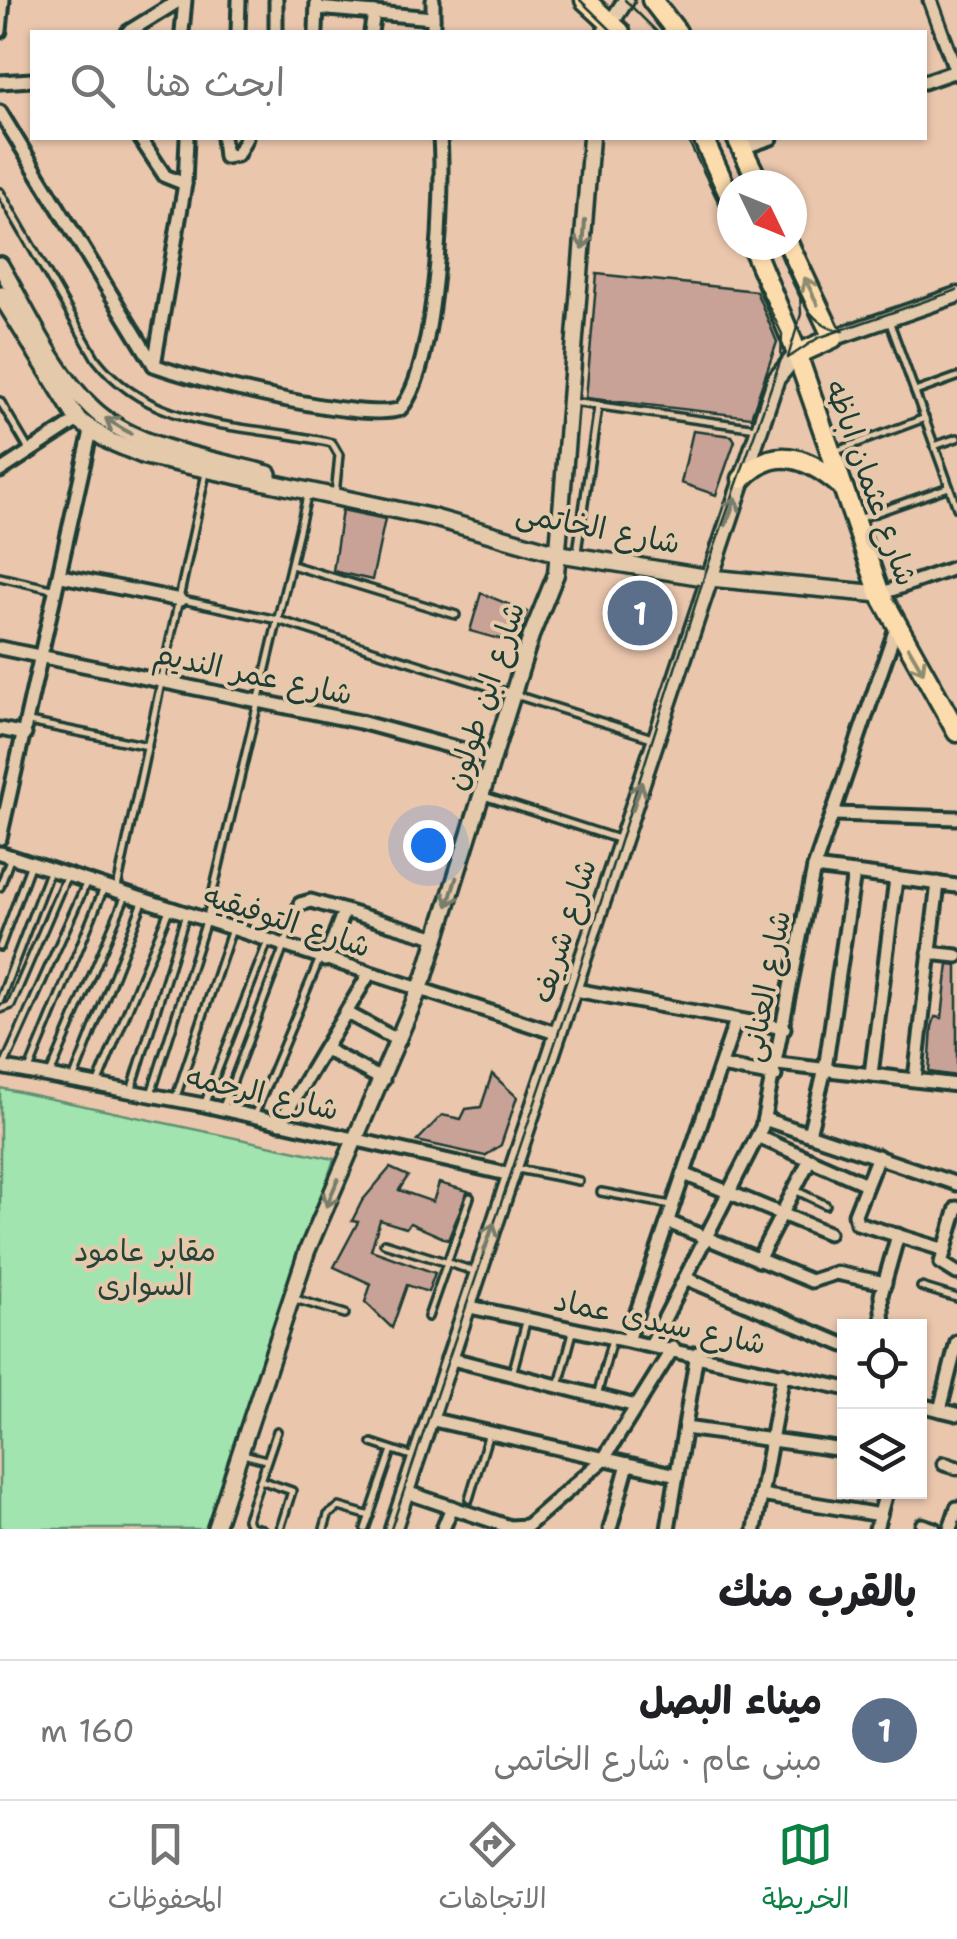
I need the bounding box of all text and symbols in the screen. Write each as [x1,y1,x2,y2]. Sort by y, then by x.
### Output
search box [30,30,927,140]
text: ابحث هنا [145,57,285,108]
icon: search [65,58,120,113]
north arrow [717,170,807,260]
one-way arrow [575,218,594,250]
one-way arrow [800,277,819,307]
street label: شارع عثمان اباظه [814,374,928,592]
one-way arrow [104,416,133,436]
street label: شارع الخاتمى [512,492,684,564]
one-way arrow [723,497,741,528]
pin: 1 [608,576,672,650]
street label: شارع ابن طولون [435,597,535,795]
street label: شارع عمر النديم [149,632,356,718]
one-way arrow [907,645,927,674]
one-way arrow [629,781,647,812]
your location [403,820,454,871]
street label: شارع شريف [521,854,607,1008]
street label: شارع التوفيقيه [198,874,376,968]
one-way arrow [442,875,460,907]
street label: شارع العنانى [731,907,801,1065]
street label: شارع الرحمه [181,1055,343,1131]
one-way arrow [322,1177,340,1208]
one-way arrow [481,1222,499,1253]
park label: مقابر عامود السوارى [74,1230,216,1305]
street label: شارع سيدى عماد [550,1279,770,1365]
map controls [837,1319,927,1499]
button: locate [837,1319,927,1409]
button: layers [837,1409,927,1499]
text: بالقرب منك [718,1563,917,1619]
text: ميناء البصل [639,1675,822,1726]
text: 160 m [40,1709,135,1752]
text: 1 [877,1709,892,1752]
text: مبنى عام · شارع الخاتمى [493,1737,822,1780]
tab: المحفوظات [108,1817,223,1923]
tab: الاتجاهات [438,1817,547,1923]
tab: الخريطة [762,1817,849,1923]

